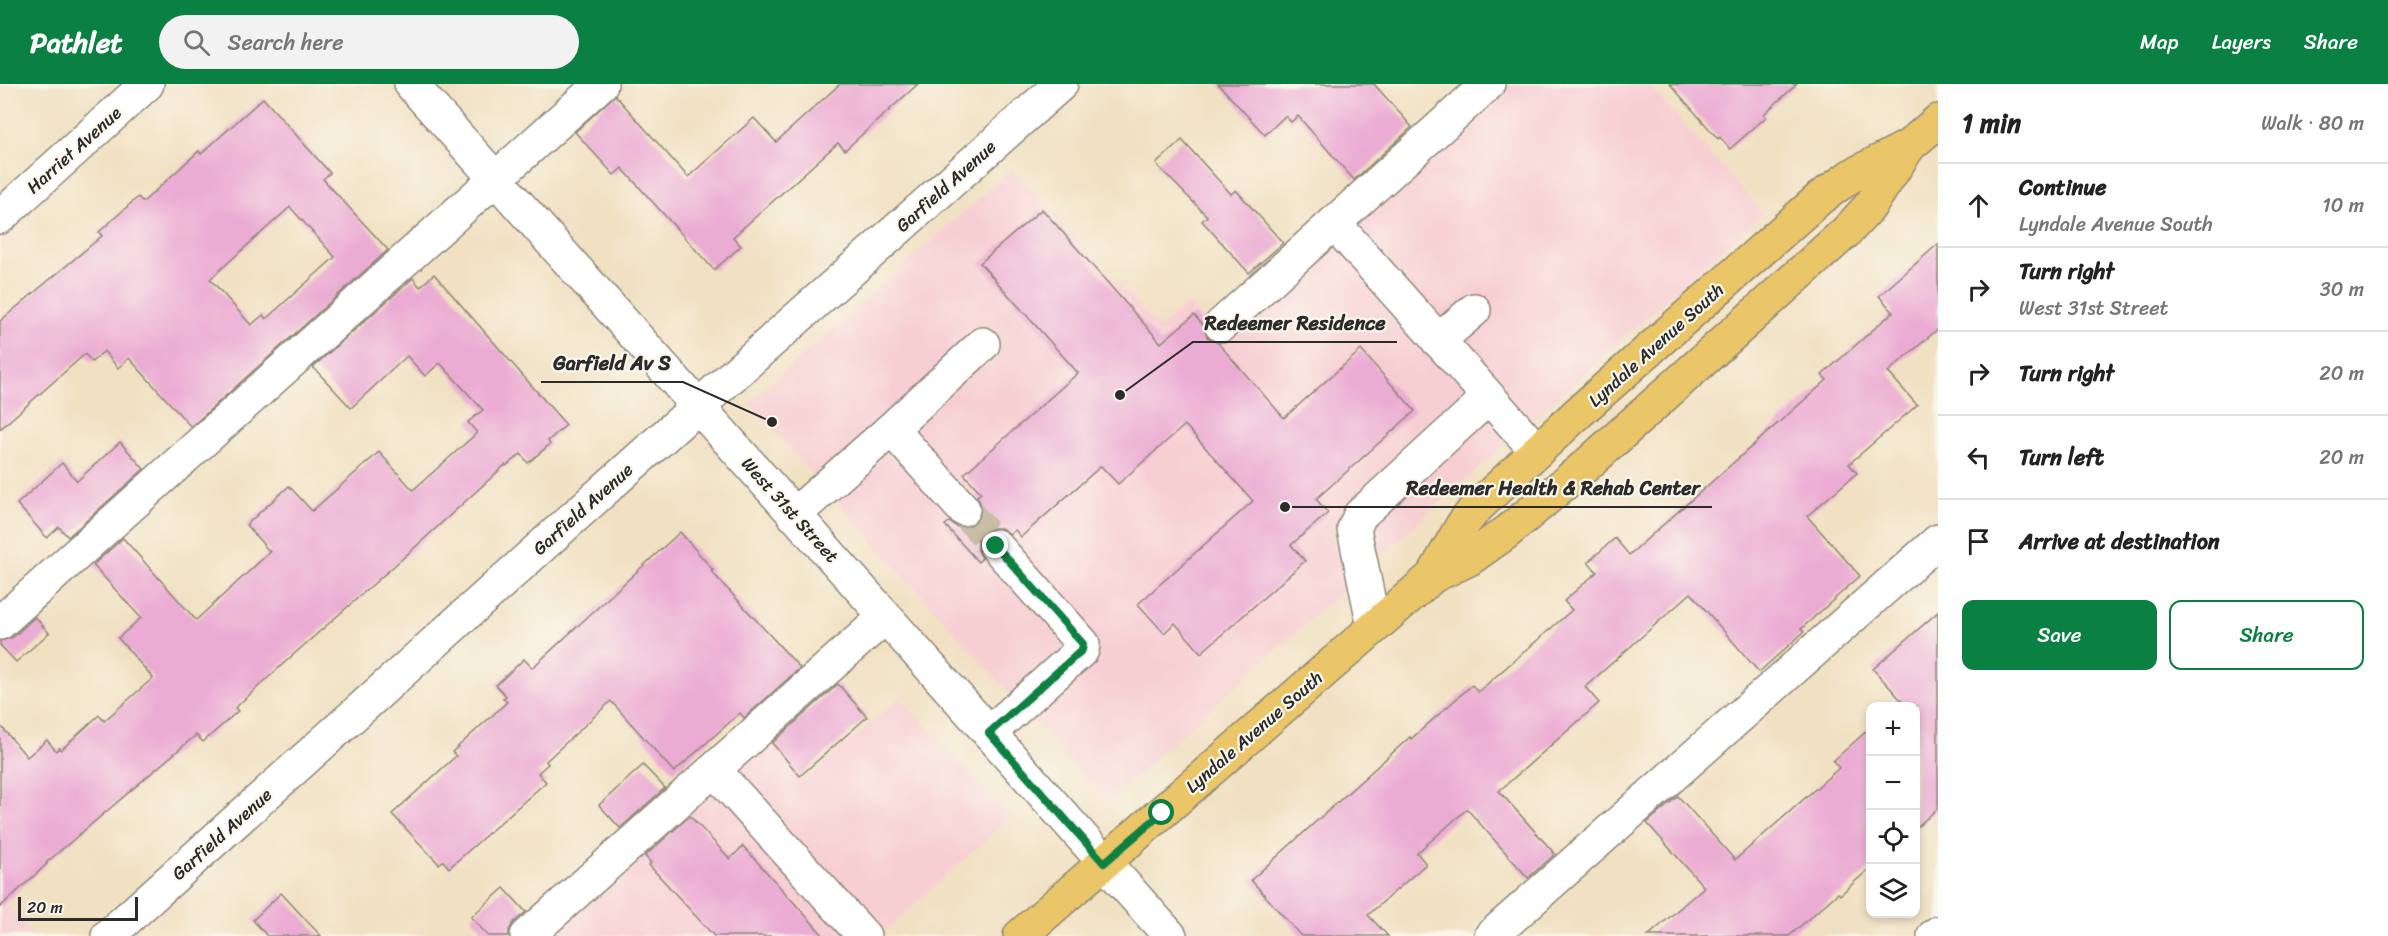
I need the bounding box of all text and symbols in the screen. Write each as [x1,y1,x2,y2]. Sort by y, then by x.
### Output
search box [159,15,579,69]
text: Pathlet [30,18,123,67]
text: Search here [228,23,343,62]
text: Map [2140,23,2179,61]
text: Layers [2212,23,2271,61]
text: Share [2304,23,2358,61]
icon: search [180,26,213,59]
street label: Harriet Avenue [19,98,129,202]
text: 1 min [1962,100,2021,146]
text: Walk · 80 m [2261,106,2364,141]
street label: Garfield Avenue [888,132,1004,240]
text: Continue [2019,168,2107,207]
text: 10 m [2322,188,2364,223]
icon: ahead [1962,189,1995,222]
text: Lyndale Avenue South [2019,207,2213,242]
text: Turn right [2019,252,2114,291]
text: 30 m [2320,272,2364,307]
icon: right [1962,273,1995,306]
street label: Lyndale Avenue South [1581,275,1731,415]
text: West 31st Street [2019,291,2168,326]
callout: Redeemer Residence [1193,304,1397,342]
text: Redeemer Residence [1204,306,1386,341]
callout: Garfield Av S [541,344,683,382]
text: Garfield Av S [552,346,671,381]
text: Turn right [2019,354,2114,393]
text: 20 m [2319,356,2364,391]
icon: right [1962,357,1995,390]
text: Turn left [2019,438,2104,477]
text: 20 m [2319,440,2364,475]
icon: left [1962,441,1995,474]
street label: West 31st Street [733,449,847,571]
street label: Garfield Avenue [525,455,641,563]
callout: Redeemer Health & Rehab Center [1394,469,1712,507]
text: Redeemer Health & Rehab Center [1405,471,1702,506]
text: Arrive at destination [2019,522,2220,561]
icon: arrive [1962,525,1995,558]
route end [982,532,1008,558]
button: Save [1962,600,2157,670]
button: Share [2169,600,2364,670]
street label: Lyndale Avenue South [1178,663,1330,801]
map controls [1866,702,1920,918]
button: + [1866,702,1920,756]
button: − [1866,756,1920,810]
street label: Garfield Avenue [164,780,280,888]
route start [1148,799,1174,825]
button: locate [1866,810,1920,864]
button: layers [1866,864,1920,918]
text: 20 m [27,893,63,922]
scale bar [18,894,138,922]

